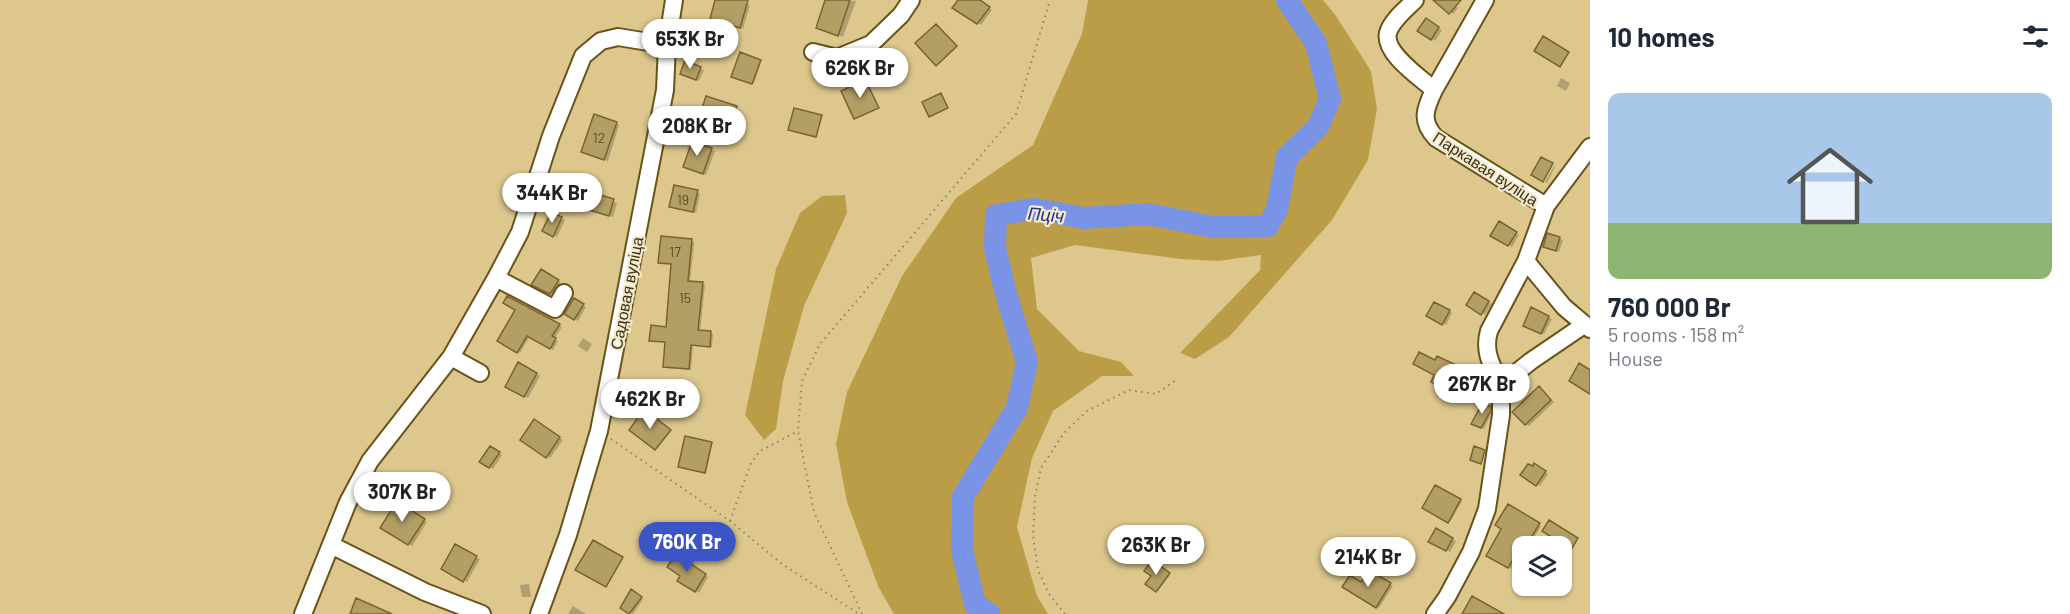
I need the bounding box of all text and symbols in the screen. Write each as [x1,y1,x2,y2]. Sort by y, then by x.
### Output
pin: 653K Br [635,19,745,70]
icon: filters [2019,20,2052,53]
text: 10 homes [1608,21,1715,52]
text: 653K Br [656,26,724,50]
pin: 626K Br [805,48,915,99]
text: 626K Br [825,55,895,79]
pin: 208K Br [642,106,752,157]
text: 208K Br [662,113,732,137]
street label: Паркавая вуліца [1430,127,1542,209]
house number: 12 [593,129,605,146]
icon: home [1776,132,1884,240]
pin: 344K Br [497,173,607,224]
text: 344K Br [516,180,588,204]
house number: 19 [677,191,689,208]
water label: Пціч [1027,201,1065,227]
street label: Садовая вуліца [606,235,646,351]
house number: 17 [669,243,681,260]
house number: 15 [679,289,691,306]
text: 760 000 Br [1608,291,1731,322]
text: 5 rooms · 158 m² [1608,322,1744,346]
text: House [1608,346,1663,370]
pin: 267K Br [1427,364,1537,415]
text: 267K Br [1448,371,1516,395]
pin: 462K Br [595,379,705,430]
text: 462K Br [615,386,685,410]
pin: 307K Br [347,472,457,523]
text: 307K Br [368,479,436,503]
pin: 760K Br [632,522,742,573]
pin: 263K Br [1101,525,1211,576]
text: 760K Br [653,529,721,553]
text: 263K Br [1121,532,1191,556]
map controls [1512,536,1572,596]
button: layers [1512,536,1572,596]
pin: 214K Br [1313,537,1423,588]
text: 214K Br [1335,544,1401,568]

